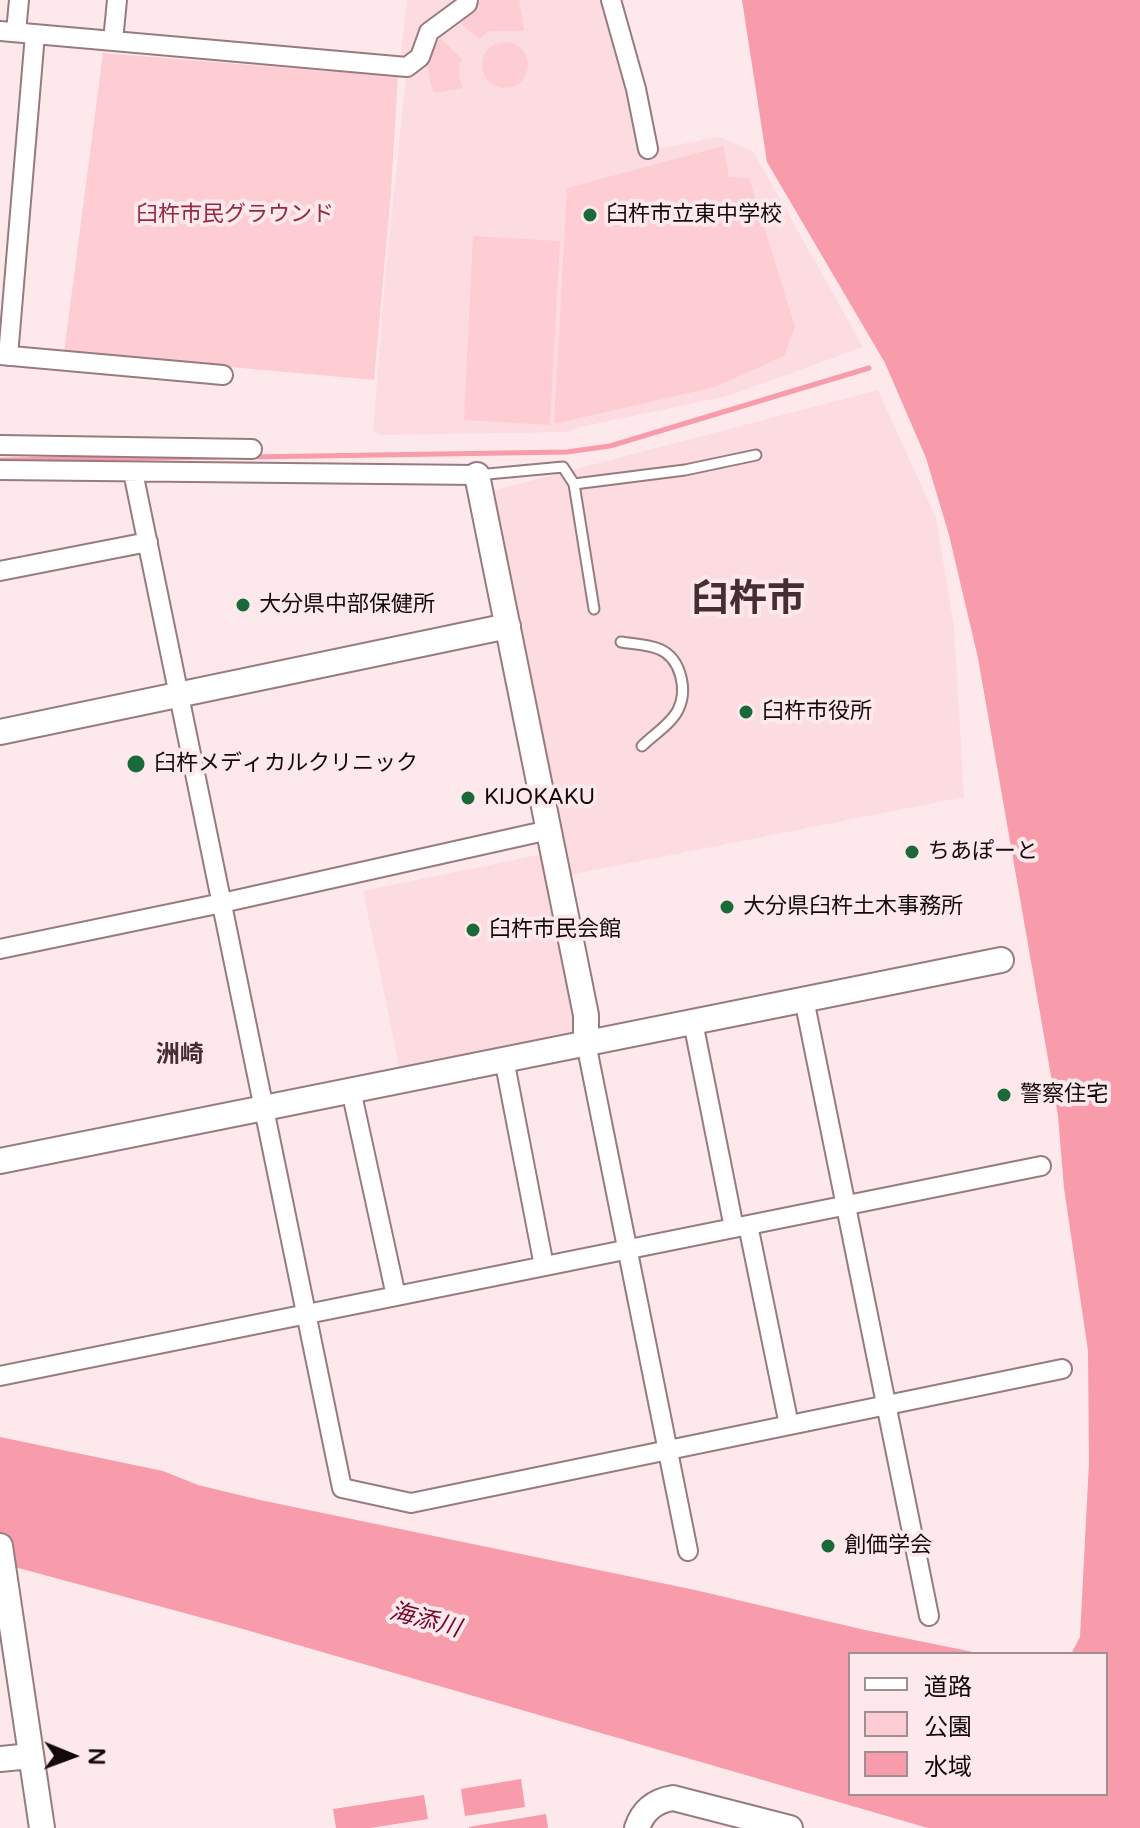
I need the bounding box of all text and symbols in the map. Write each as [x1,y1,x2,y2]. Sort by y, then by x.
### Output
park label: 臼杵市民グラウンド [136,202,334,228]
place label: 臼杵市立東中学校 [606,202,782,228]
marker: 臼杵市立東中学校 [581,206,599,224]
district label: 臼杵市 [691,578,805,624]
place label: 大分県中部保健所 [259,592,435,618]
marker: 大分県中部保健所 [234,596,252,614]
place label: 臼杵市役所 [762,699,872,725]
marker: 臼杵市役所 [737,703,755,721]
place label: 臼杵メディカルクリニック [154,751,418,777]
marker: 臼杵メディカルクリニック [125,753,147,775]
place label: KIJOKAKU [484,785,595,811]
marker: KIJOKAKU [459,789,477,807]
place label: ちあぽーと [928,839,1038,865]
marker: ちあぽーと [903,843,921,861]
place label: 大分県臼杵土木事務所 [743,894,963,920]
marker: 大分県臼杵土木事務所 [718,898,736,916]
place label: 臼杵市民会館 [489,917,621,943]
marker: 臼杵市民会館 [464,921,482,939]
district label: 洲崎 [156,1042,204,1070]
place label: 警察住宅 [1020,1082,1108,1108]
marker: 警察住宅 [995,1086,1013,1104]
place label: 創価学会 [844,1533,932,1559]
marker: 創価学会 [819,1537,837,1555]
water label: 海添川 [386,1598,464,1644]
legend [848,1652,1108,1796]
text: 道路 [924,1673,972,1702]
text: 公園 [924,1713,972,1742]
north arrow [32,1716,112,1796]
text: N [83,1747,109,1765]
text: 水域 [924,1753,972,1782]

